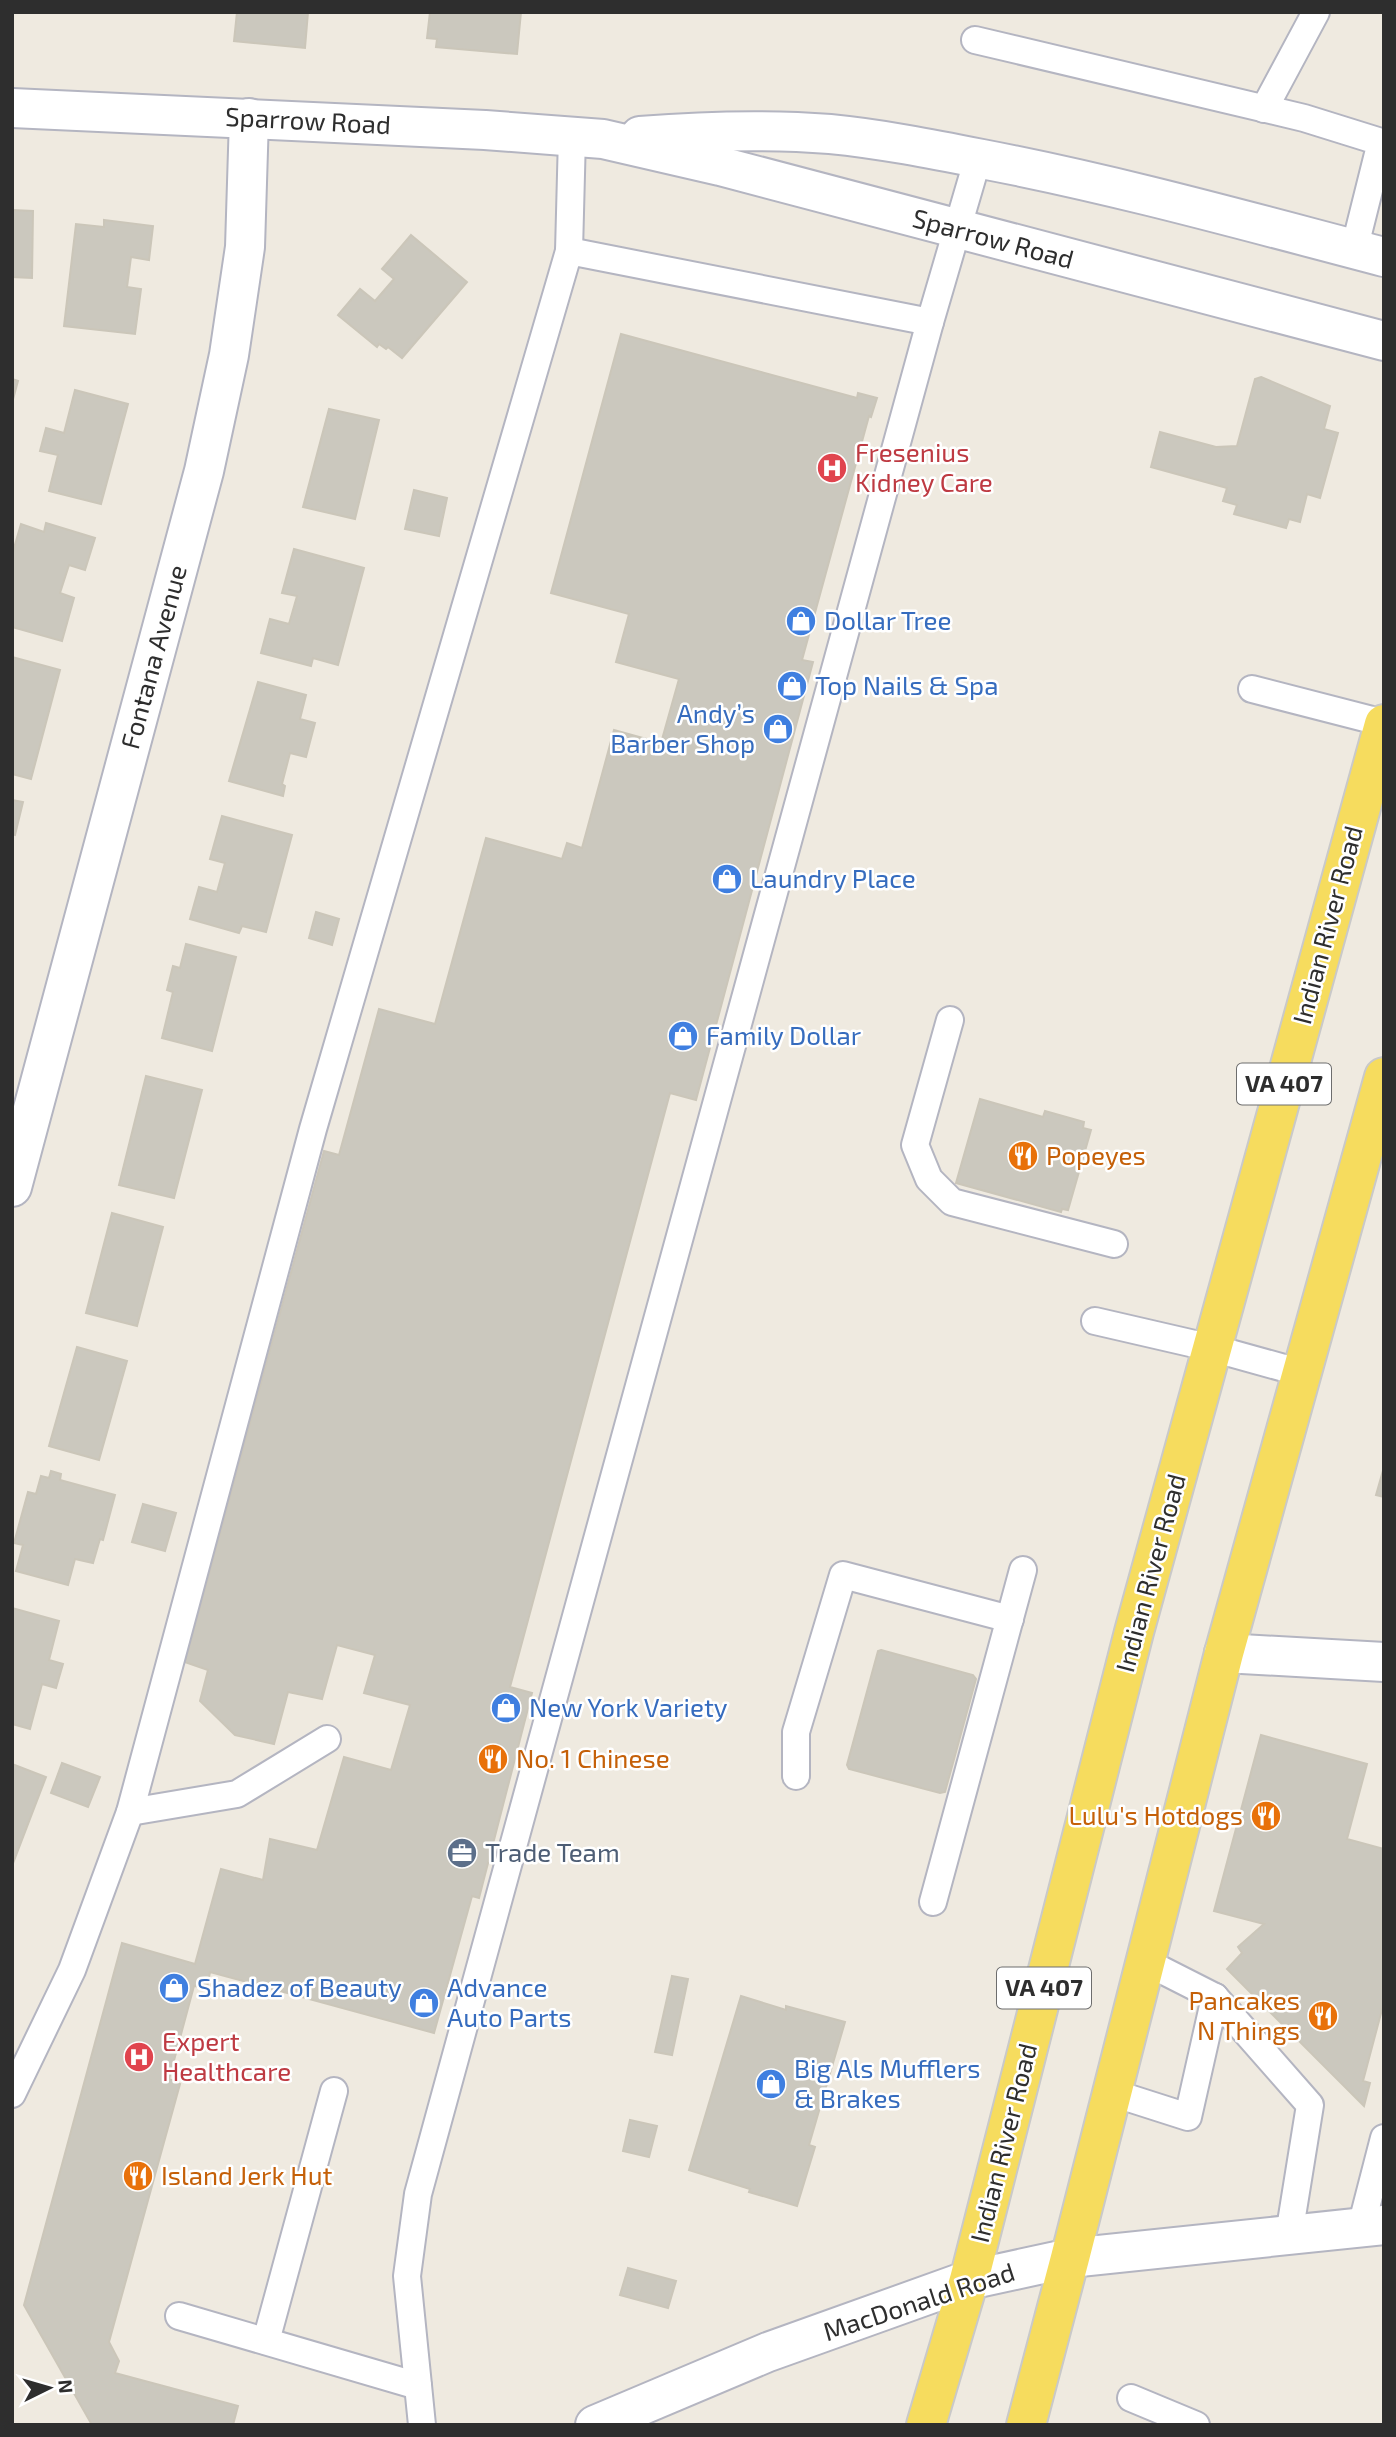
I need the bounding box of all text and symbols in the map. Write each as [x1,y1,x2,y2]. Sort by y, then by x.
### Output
street label: Sparrow Road [225,100,392,139]
street label: Sparrow Road [909,201,1077,274]
place label: Fresenius Kidney Care [855,436,993,497]
hospital icon: Fresenius Kidney Care [815,451,849,485]
street label: Fontana Avenue [113,561,192,752]
shop icon: Dollar Tree [784,604,818,638]
place label: Dollar Tree [824,604,952,635]
shop icon: Top Nails & Spa [775,669,809,703]
place label: Top Nails & Spa [815,669,998,700]
place label: Andy’s Barber Shop [610,697,755,758]
shop icon: Andy’s Barber Shop [761,712,795,746]
street label: Indian River Road [1285,822,1368,1027]
shop icon: Laundry Place [710,862,744,896]
place label: Laundry Place [750,862,916,893]
shop icon: Family Dollar [666,1019,700,1053]
place label: Family Dollar [706,1019,861,1050]
road number: VA 407 [1237,1064,1331,1104]
restaurant icon: Popeyes [1006,1139,1040,1173]
place label: Popeyes [1046,1139,1146,1170]
street label: Indian River Road [1108,1470,1191,1675]
shop icon: New York Variety [489,1691,523,1725]
place label: New York Variety [529,1691,728,1722]
restaurant icon: No. 1 Chinese [476,1742,510,1776]
place label: No. 1 Chinese [516,1742,670,1773]
place label: Lulu's Hotdogs [1068,1799,1243,1830]
restaurant icon: Lulu's Hotdogs [1249,1799,1283,1833]
office icon: Trade Team [445,1836,479,1870]
place label: Trade Team [485,1836,620,1867]
road number: VA 407 [997,1968,1091,2008]
shop icon: Shadez of Beauty [157,1971,191,2005]
place label: Shadez of Beauty [197,1971,402,2002]
place label: Advance Auto Parts [447,1971,572,2032]
place label: Pancakes N Things [1188,1984,1300,2045]
shop icon: Advance Auto Parts [407,1986,441,2020]
restaurant icon: Pancakes N Things [1306,1999,1340,2033]
place label: Expert Healthcare [162,2025,291,2086]
hospital icon: Expert Healthcare [122,2040,156,2074]
street label: Indian River Road [963,2040,1042,2245]
place label: Big Als Mufflers & Brakes [794,2052,980,2113]
shop icon: Big Als Mufflers & Brakes [754,2067,788,2101]
restaurant icon: Island Jerk Hut [121,2159,155,2193]
place label: Island Jerk Hut [161,2159,332,2190]
street label: MacDonald Road [819,2255,1018,2346]
north arrow [14,2353,84,2423]
text: N [54,2379,78,2394]

